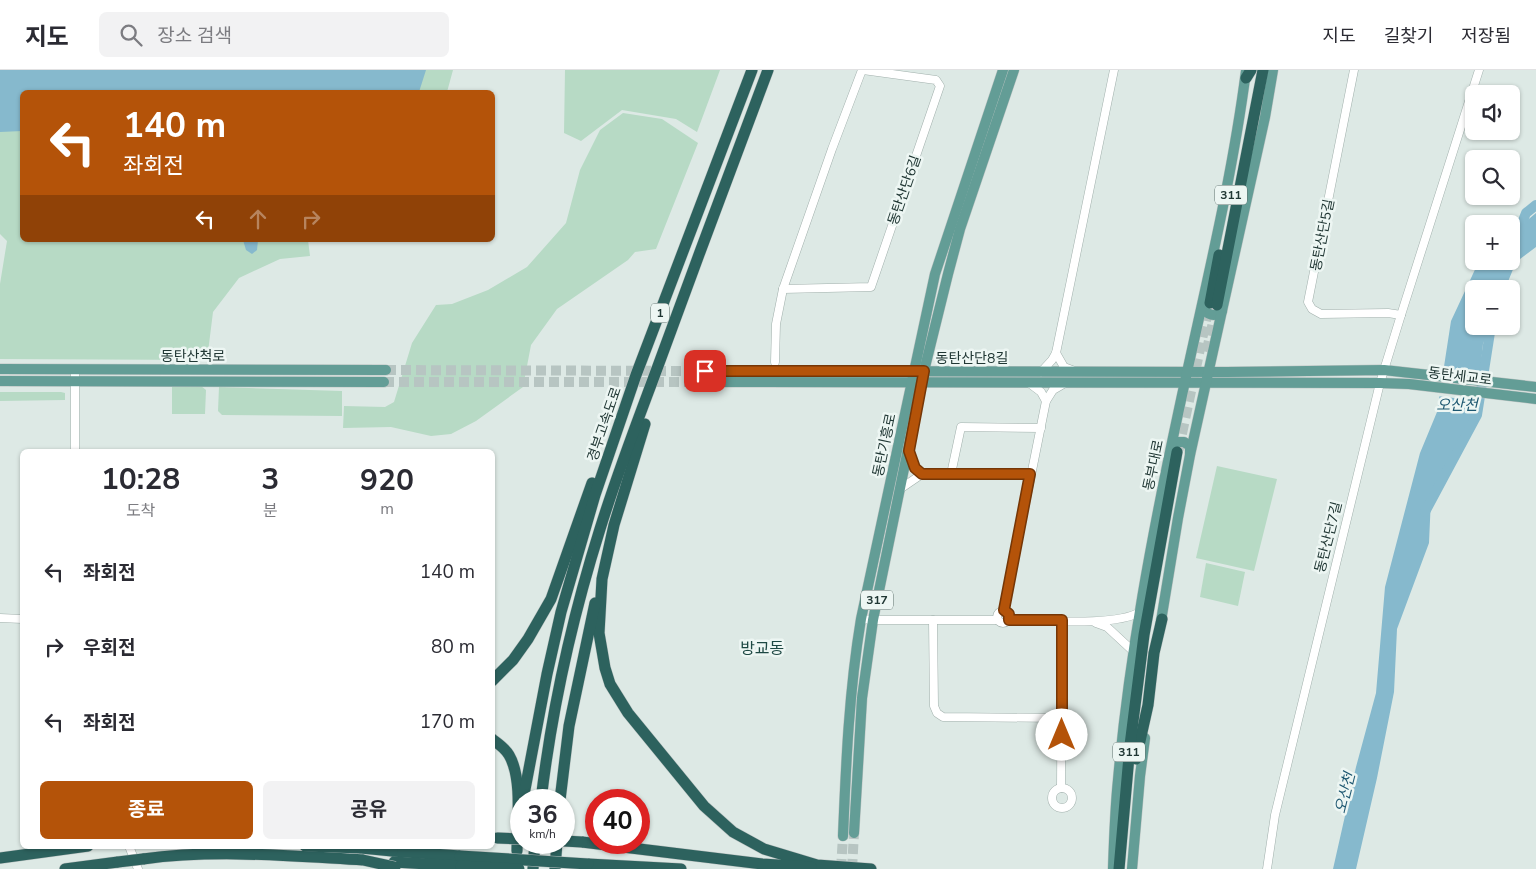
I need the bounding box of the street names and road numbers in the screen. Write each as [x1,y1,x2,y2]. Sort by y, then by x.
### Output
street label: 동탄산단6길 [884,153,925,228]
road number: 311 [1215,186,1247,204]
street label: 동탄산단5길 [1306,198,1339,273]
road number: 1 [651,304,669,322]
street label: 동탄산척로 [161,347,225,366]
street label: 동탄산단8길 [936,349,1008,368]
street label: 동탄세교로 [1427,363,1493,390]
street label: 경부고속도로 [583,384,626,464]
street label: 동탄기흥로 [869,412,901,479]
street label: 동부대로 [1139,438,1168,492]
street label: 동탄산단7길 [1310,499,1347,575]
road number: 317 [861,590,893,610]
road number: 311 [1113,742,1145,762]

